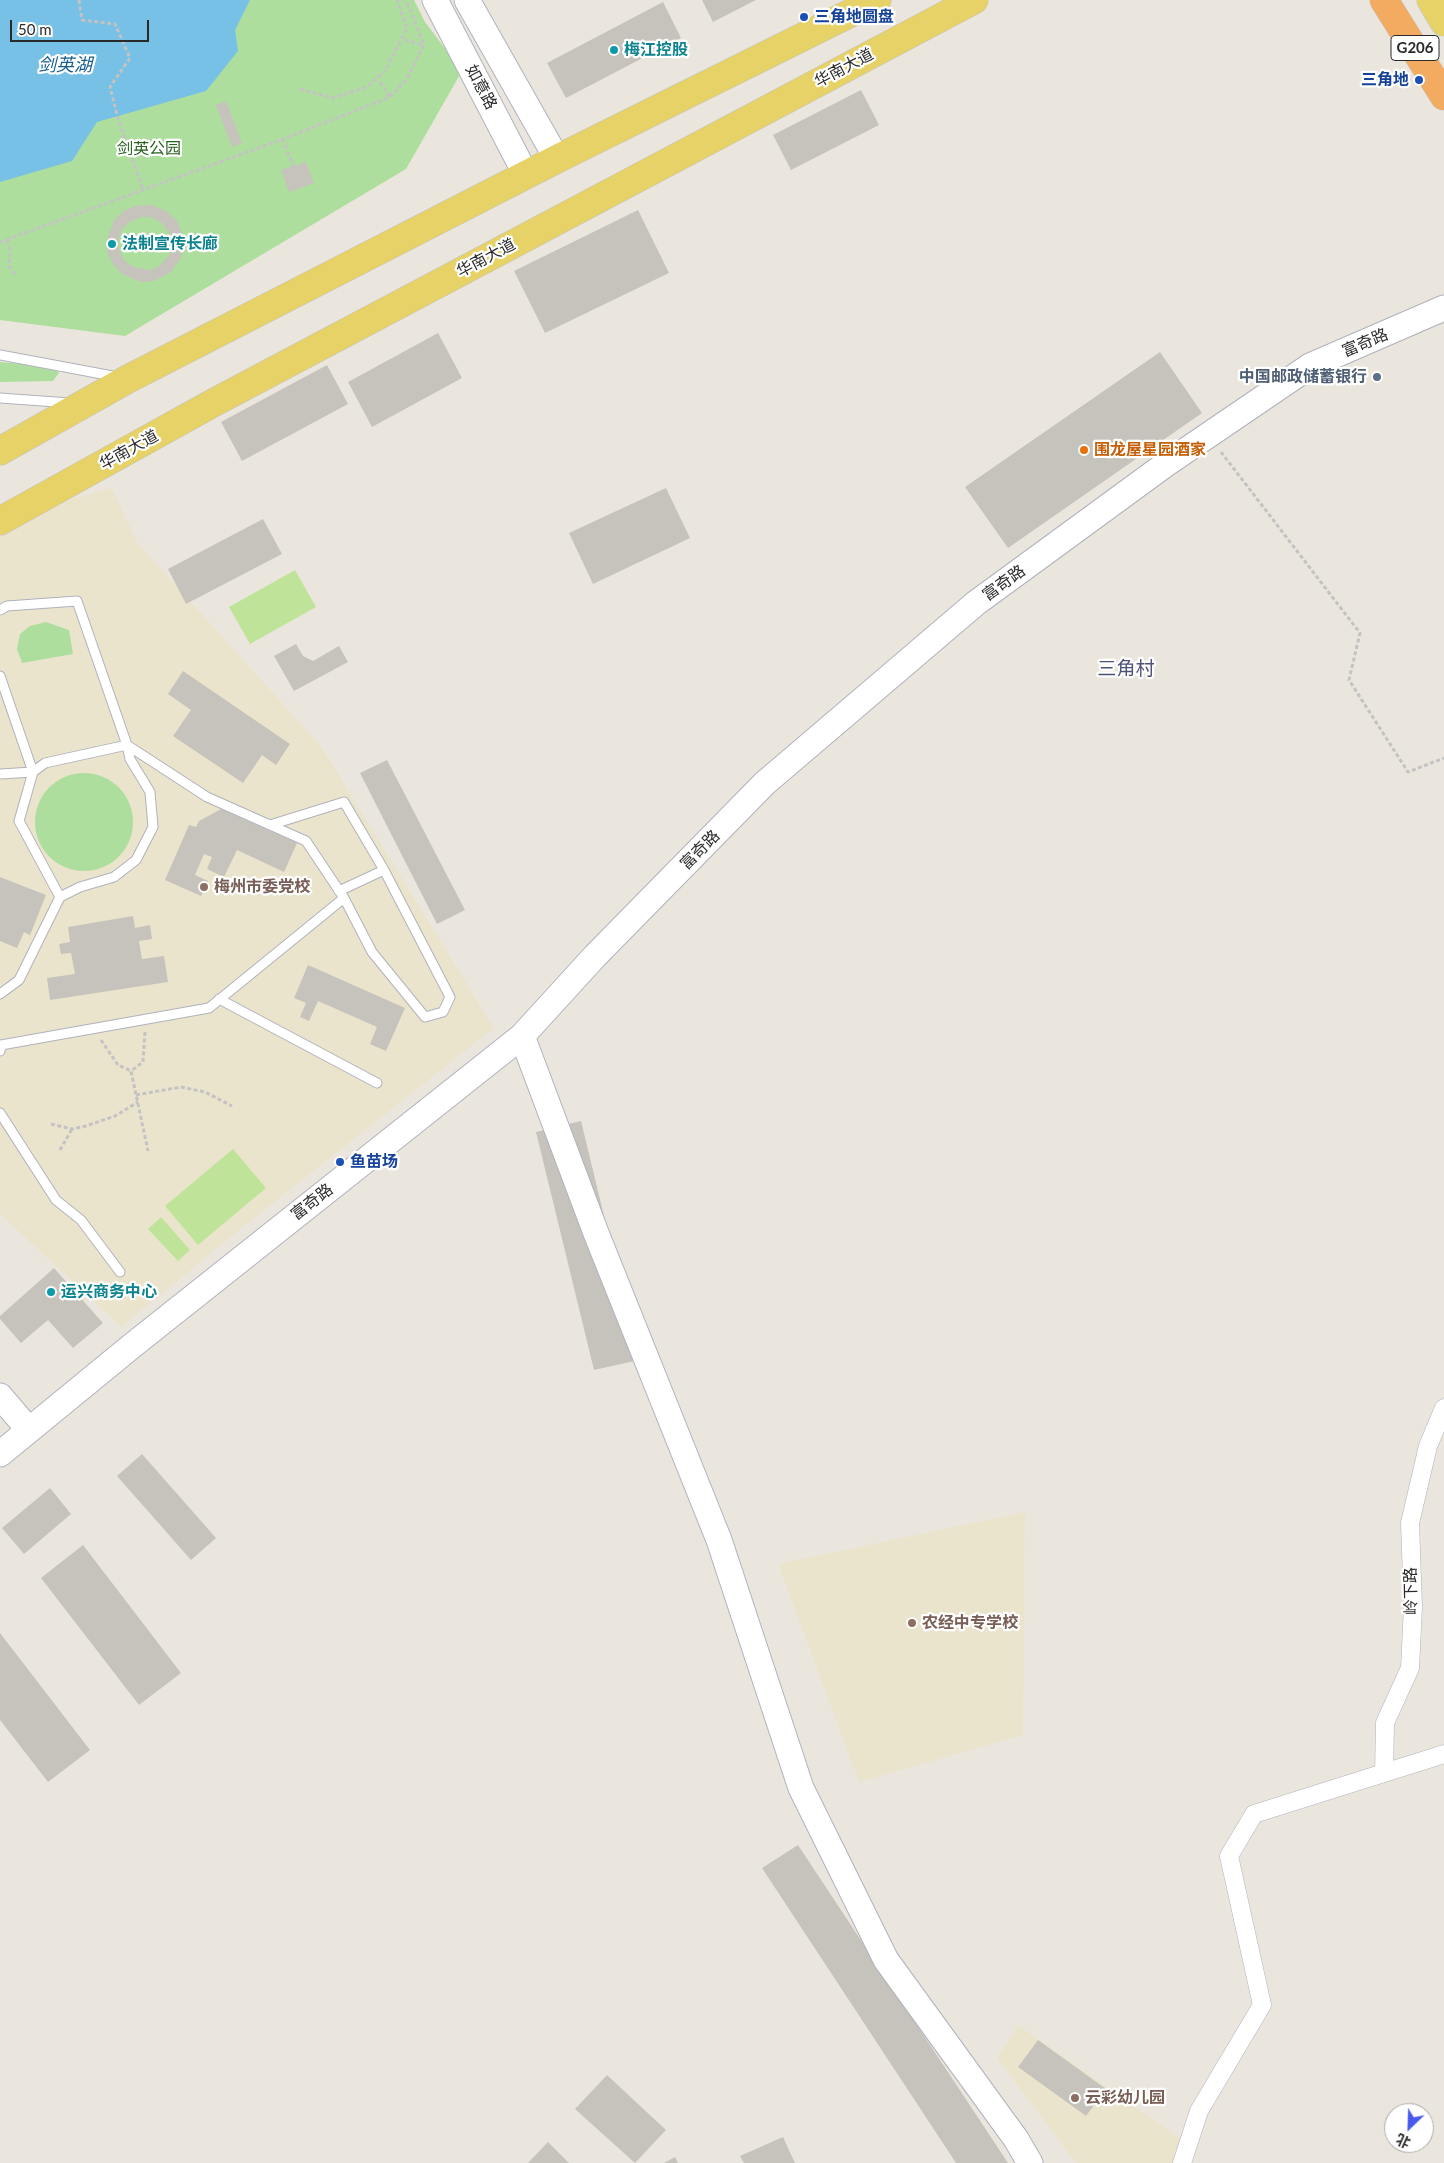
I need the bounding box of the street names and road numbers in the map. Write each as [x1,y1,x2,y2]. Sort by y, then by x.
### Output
road number: G206 [1391,36,1439,60]
street label: 华南大道 [811,45,877,91]
street label: 如意路 [461,61,501,113]
street label: 华南大道 [453,235,519,281]
street label: 富奇路 [1339,325,1391,361]
street label: 华南大道 [96,426,162,474]
street label: 富奇路 [979,561,1029,605]
street label: 富奇路 [676,826,724,874]
street label: 富奇路 [287,1180,337,1224]
street label: 岭下路 [1401,1567,1421,1615]

